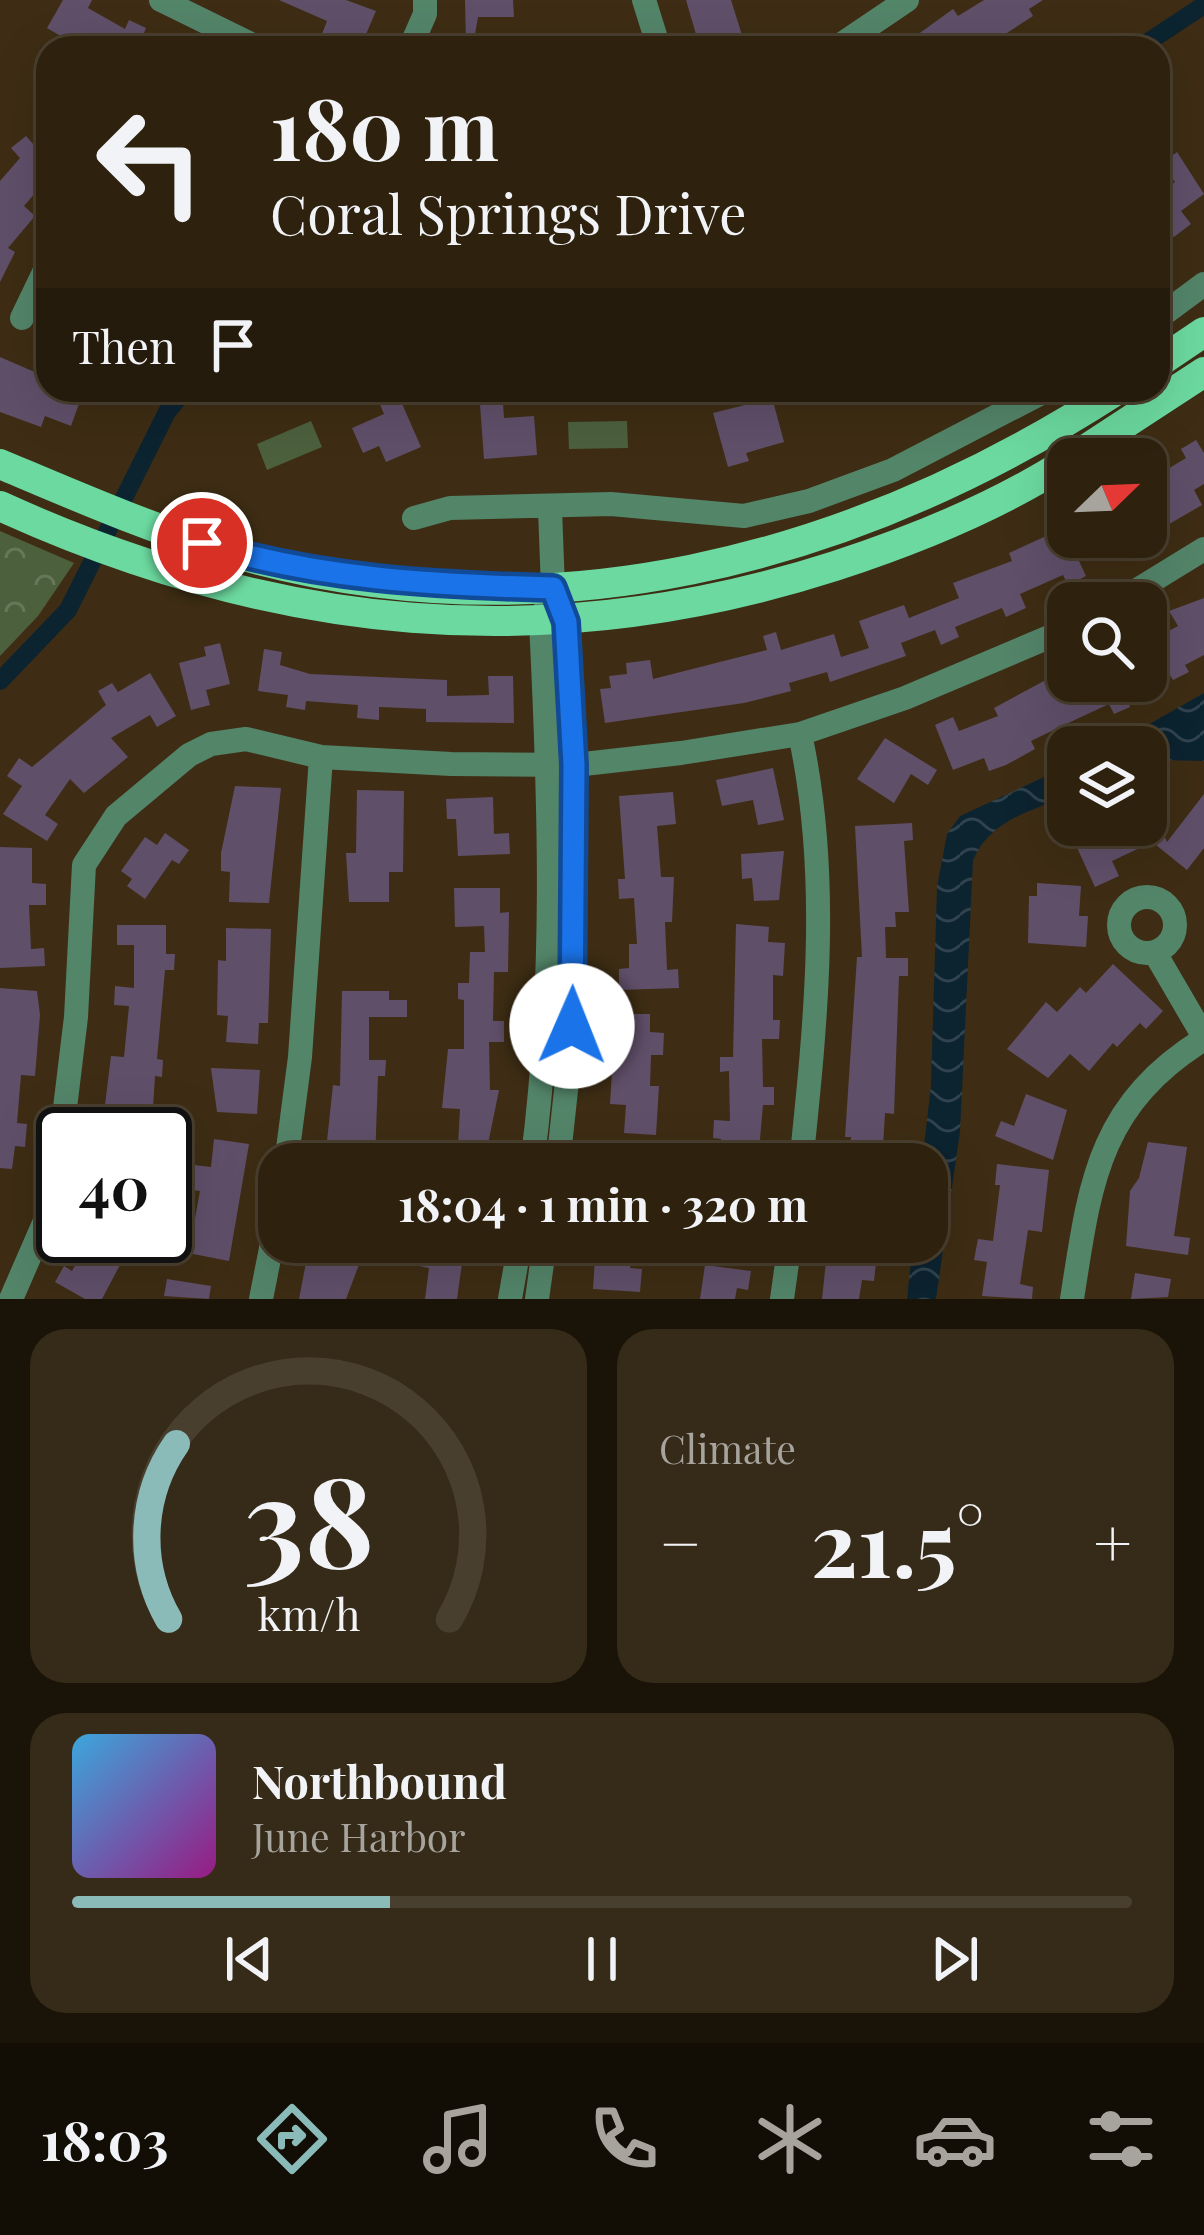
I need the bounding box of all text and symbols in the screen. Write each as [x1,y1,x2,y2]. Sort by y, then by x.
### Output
text: 180 m [270,70,499,182]
icon: left [72,84,228,240]
text: Coral Springs Drive [270,177,747,249]
icon: arrive [200,312,266,378]
text: Then [72,315,176,375]
north arrow [1047,438,1167,558]
map controls [1047,438,1167,846]
pin [151,492,253,594]
icon: arrive [169,510,235,576]
button: search [1047,582,1167,702]
button: layers [1047,726,1167,846]
position arrow [509,963,635,1089]
speed limit sign: 40 [36,1107,192,1263]
text: 18:04 · 1 min · 320 m [398,1173,808,1233]
text: Climate [659,1422,796,1474]
text: 38 [243,1433,374,1599]
text: 21.5° [811,1481,984,1601]
text: − [659,1497,702,1585]
text: + [1093,1497,1132,1585]
text: km/h [257,1585,360,1642]
text: Northbound [252,1750,507,1810]
text: June Harbor [252,1810,466,1862]
icon: previous [216,1926,282,1992]
icon: pause [569,1926,635,1992]
icon: next [922,1926,988,1992]
icon: directions [250,2097,334,2181]
icon: music [416,2097,500,2181]
icon: phone [582,2097,666,2181]
icon: climate [748,2097,832,2181]
icon: car [913,2097,997,2181]
icon: filters [1079,2097,1163,2181]
text: 18:03 [41,2103,169,2175]

